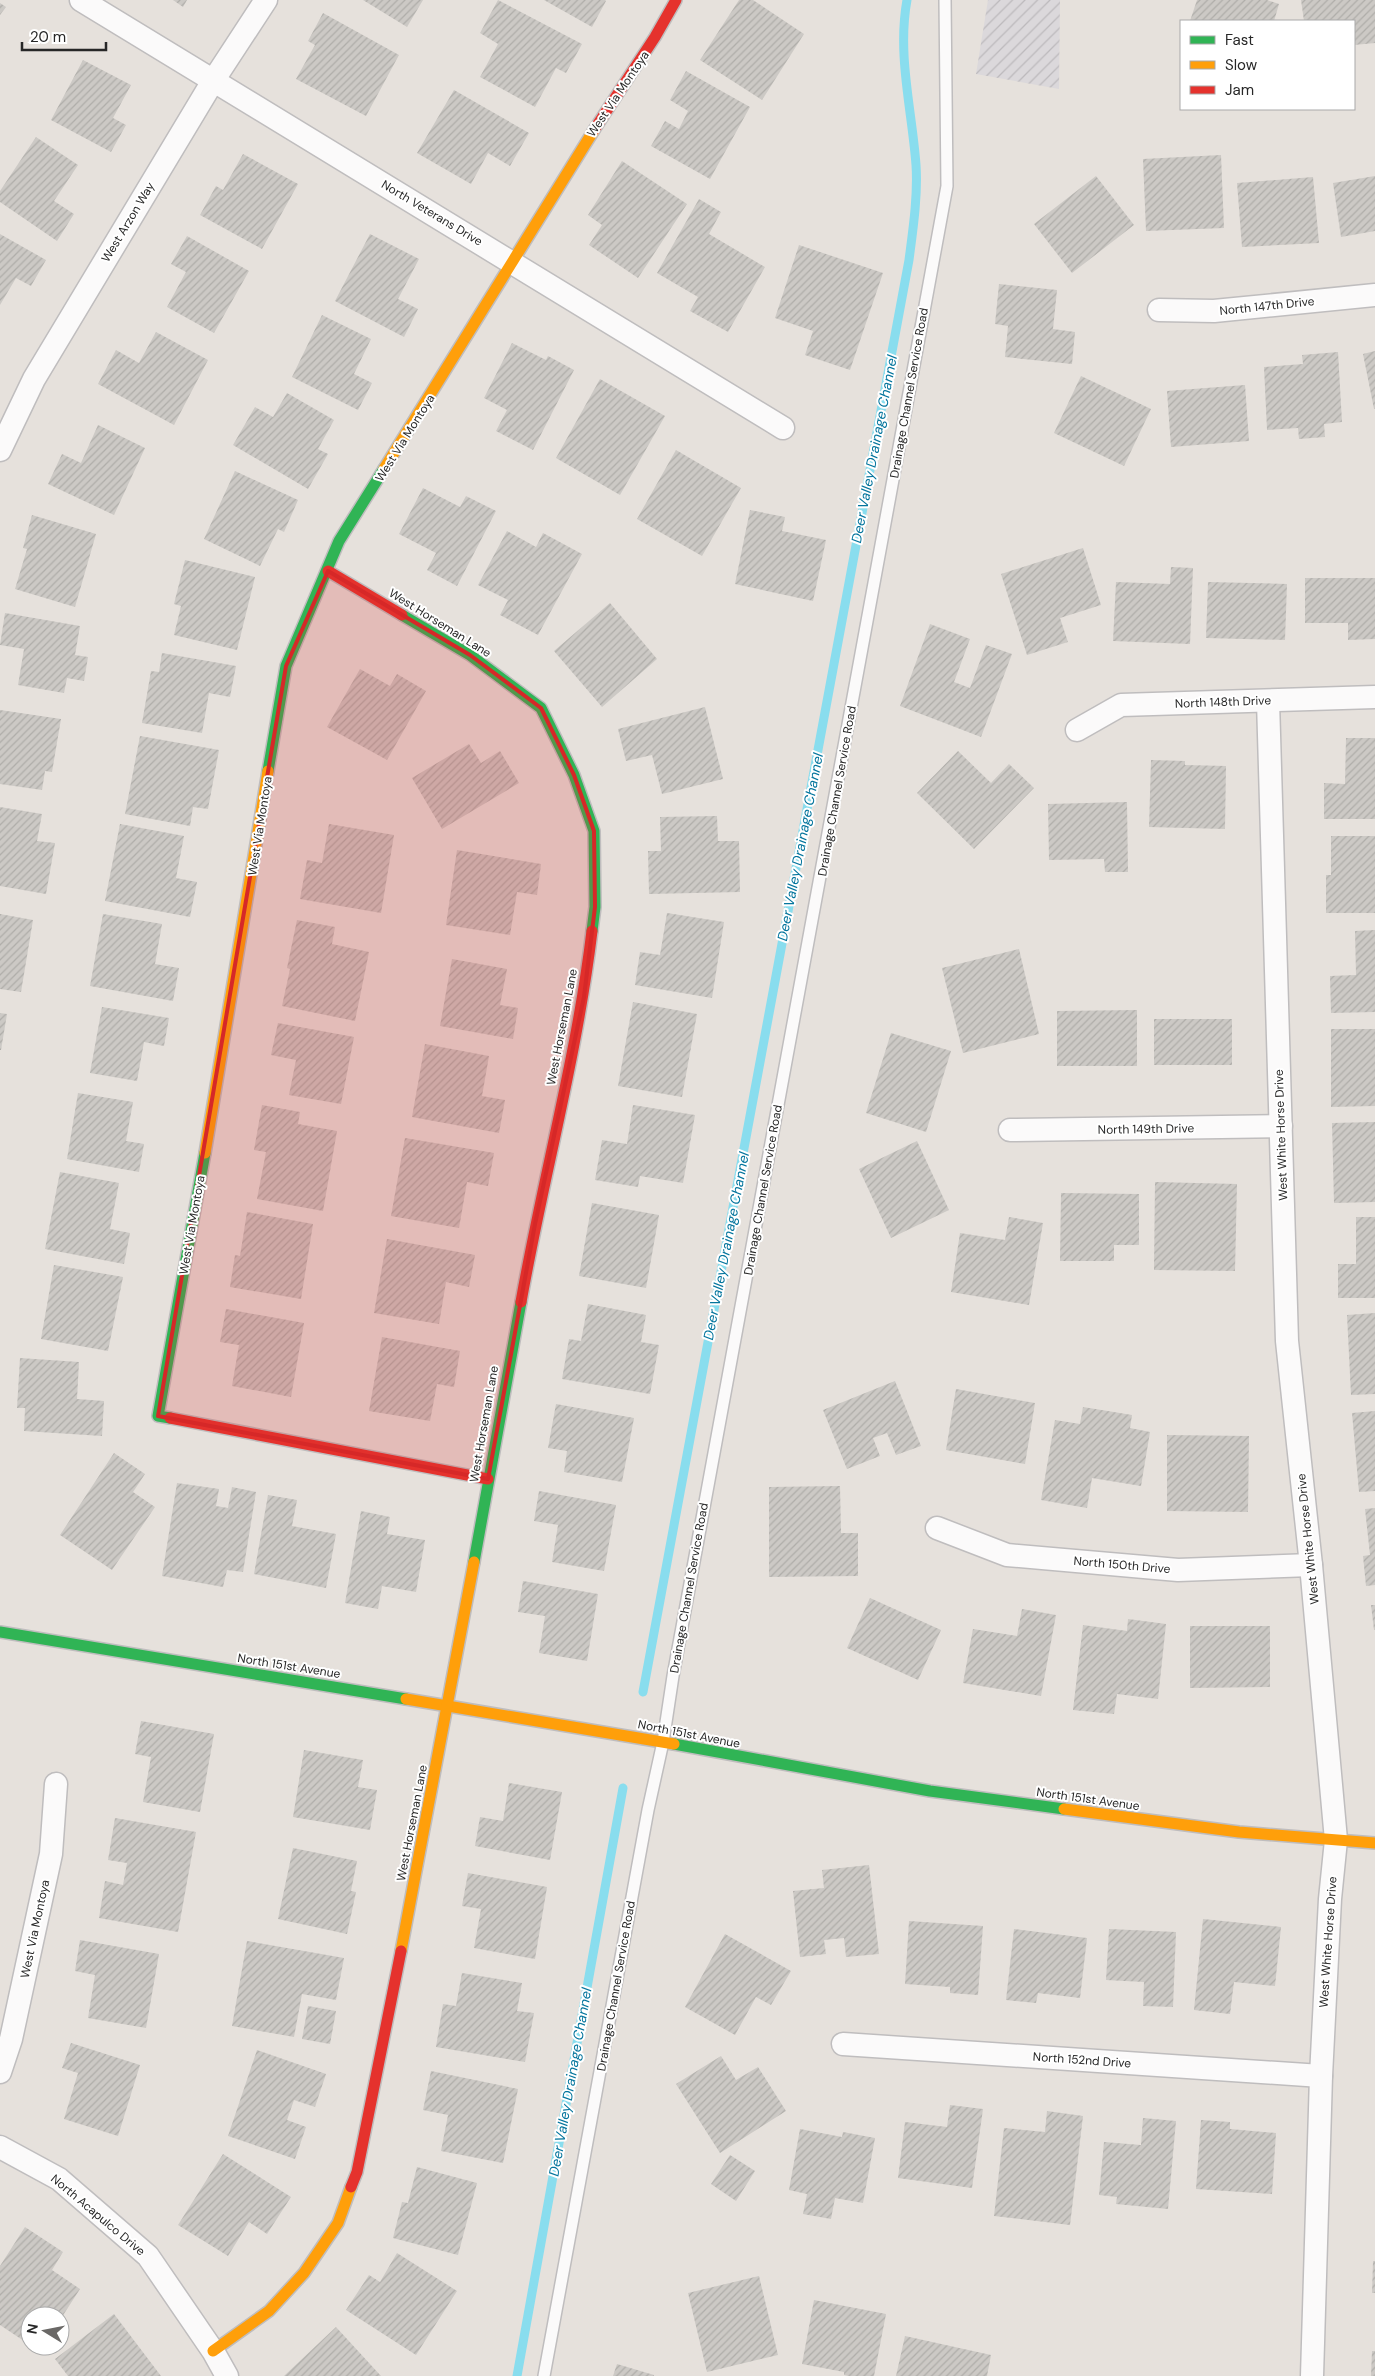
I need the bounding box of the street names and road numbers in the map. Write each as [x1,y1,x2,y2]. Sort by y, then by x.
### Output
street label: West Via Montoya [583,48,653,140]
street label: North Veterans Drive [378,176,486,250]
street label: West Arzon Way [98,179,158,265]
street label: North 147th Drive [1219,293,1315,319]
street label: Drainage Channel Service Road [886,307,932,479]
street label: West Via Montoya [372,391,438,485]
street label: West Horseman Lane [386,585,494,661]
street label: North 148th Drive [1175,692,1272,712]
street label: Drainage Channel Service Road [814,705,860,877]
street label: West Via Montoya [244,775,276,877]
street label: West Horseman Lane [543,967,581,1086]
street label: West White Horse Drive [1271,1069,1291,1201]
street label: Drainage Channel Service Road [740,1104,786,1276]
street label: North 149th Drive [1098,1120,1195,1138]
street label: West Via Montoya [175,1174,209,1276]
street label: West Horseman Lane [466,1364,502,1483]
street label: West White Horse Drive [1293,1473,1323,1605]
street label: Drainage Channel Service Road [666,1502,712,1674]
street label: North 150th Drive [1073,1553,1171,1577]
street label: North 151st Avenue [236,1650,342,1682]
street label: North 151st Avenue [636,1716,742,1752]
street label: West Horseman Lane [393,1763,431,1882]
street label: North 151st Avenue [1035,1784,1141,1814]
street label: West White Horse Drive [1315,1876,1341,2008]
street label: West Via Montoya [17,1878,53,1980]
street label: Drainage Channel Service Road [593,1900,639,2072]
street label: North 152nd Drive [1032,2049,1132,2071]
street label: North Acapulco Drive [48,2171,149,2259]

